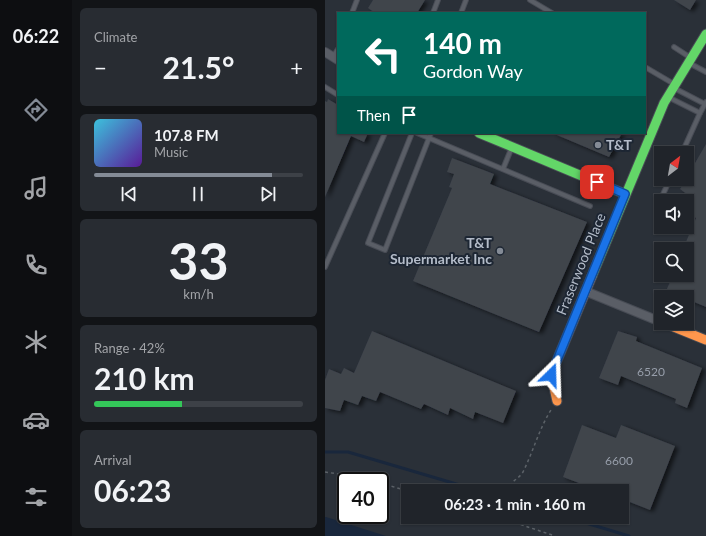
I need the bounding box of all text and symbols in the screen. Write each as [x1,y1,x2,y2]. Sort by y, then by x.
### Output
text: 06:22 [13,25,59,47]
text: 140 m [423,26,502,60]
icon: left [357,28,409,80]
text: Climate [94,29,137,45]
text: 21.5° [163,49,234,85]
text: − [94,54,107,81]
text: + [290,54,303,81]
text: Gordon Way [423,60,523,82]
icon: directions [22,96,50,124]
icon: arrive [398,104,420,126]
text: Then [357,106,390,124]
text: 107.8 FM [154,126,219,144]
place label: T&T [606,136,632,153]
marker: T&T [593,140,603,150]
text: Music [154,144,188,160]
north arrow [654,146,694,186]
map controls [654,146,694,330]
pin [580,165,614,199]
icon: arrive [586,171,608,193]
icon: music [22,174,50,202]
icon: previous [118,183,140,205]
icon: pause [187,183,209,205]
icon: next [257,183,279,205]
button: sound [654,194,694,234]
street label: Fraserwood Place [552,210,609,317]
text: 33 [168,229,229,291]
place label: T&T Supermarket Inc [390,234,493,267]
button: search [654,242,694,282]
marker: T&T Supermarket Inc [495,246,505,256]
icon: phone [22,251,50,279]
text: km/h [183,286,214,302]
button: layers [654,290,694,330]
icon: climate [22,328,50,356]
text: Range · 42% [94,340,165,356]
position arrow [530,354,572,396]
text: 210 km [94,360,195,396]
house number: 6520 [637,364,665,379]
icon: car [22,406,50,434]
text: Arrival [94,452,131,468]
house number: 6600 [605,453,633,468]
text: 06:23 [94,472,171,508]
speed limit sign: 40 [337,472,389,524]
icon: filters [22,483,50,511]
text: 06:23 · 1 min · 160 m [445,495,585,513]

